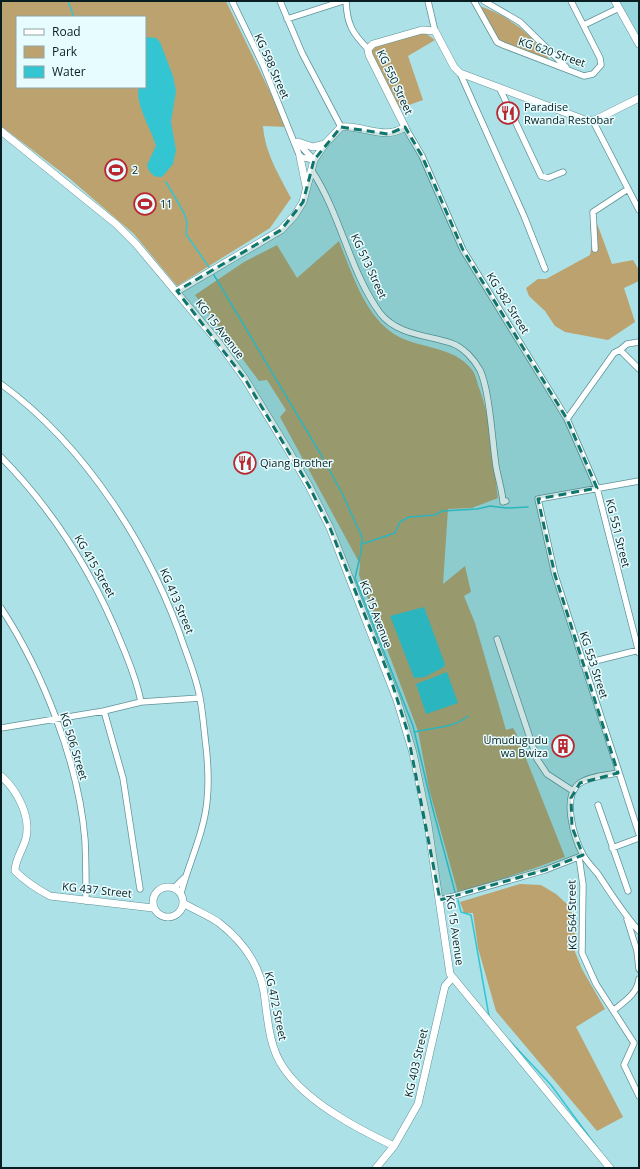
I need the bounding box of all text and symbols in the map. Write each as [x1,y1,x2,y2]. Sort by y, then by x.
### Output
legend [16,16,146,88]
text: Road [52,23,81,40]
street label: KG 598 Street [251,31,294,101]
street label: KG 620 Street [517,33,588,70]
text: Park [52,43,78,60]
street label: KG 550 Street [374,47,417,117]
text: Water [52,63,86,80]
place label: Paradise Rwanda Restobar [524,99,614,127]
restaurant icon: Paradise Rwanda Restobar [495,100,521,126]
sports icon: 2 [103,157,129,183]
place label: 2 [132,162,138,177]
sports icon: 11 [132,191,158,217]
place label: 11 [160,196,173,211]
street label: KG 513 Street [348,231,391,301]
street label: KG 582 Street [484,269,533,336]
street label: KG 15 Avenue [193,296,248,361]
restaurant icon: Qiang Brother [232,450,258,476]
place label: Qiang Brother [260,455,333,470]
street label: KG 551 Street [603,497,634,569]
street label: KG 415 Street [71,532,119,600]
street label: KG 413 Street [157,566,198,636]
street label: KG 15 Avenue [357,578,396,650]
street label: KG 553 Street [577,629,612,701]
street label: KG 506 Street [57,710,92,782]
place label: Umudugudu wa Bwiza [483,732,548,760]
building icon: Umudugudu wa Bwiza [550,733,576,759]
street label: KG 437 Street [61,878,133,901]
street label: KG 564 Street [563,880,580,950]
street label: KG 15 Avenue [443,894,468,966]
street label: KG 472 Street [262,970,291,1042]
street label: KG 403 Street [400,1027,431,1099]

